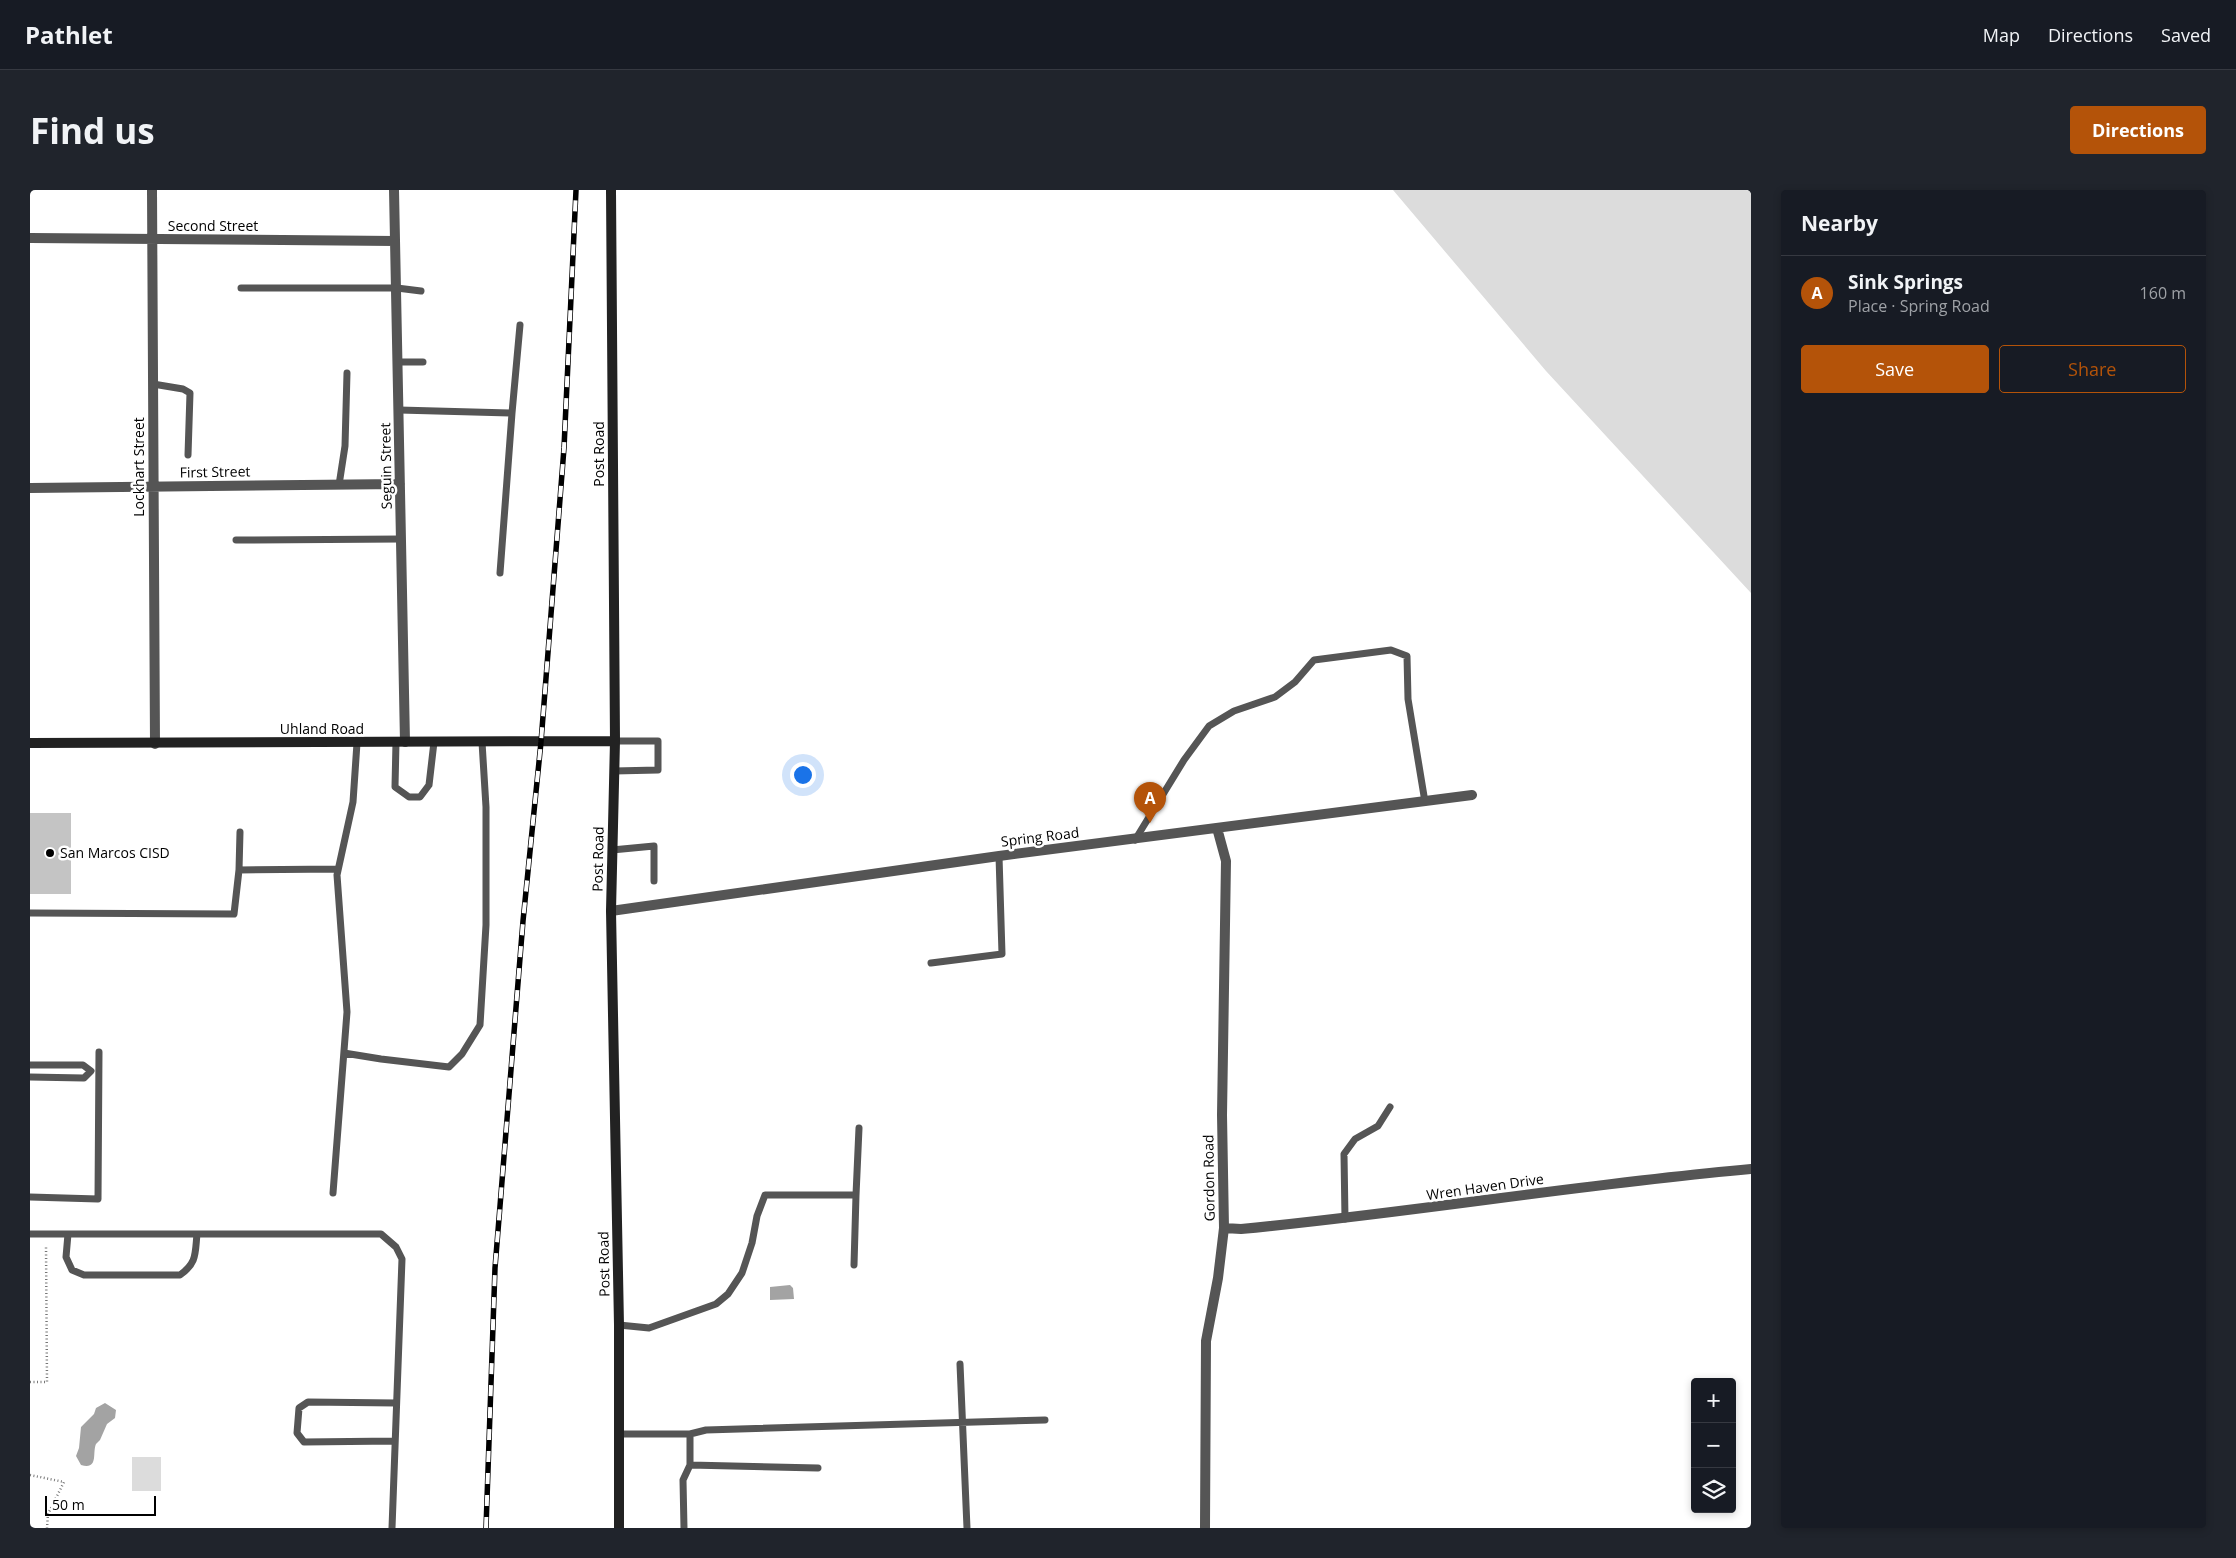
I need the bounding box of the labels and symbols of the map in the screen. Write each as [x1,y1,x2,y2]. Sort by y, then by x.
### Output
street label: Second Street [168,216,258,235]
street label: Lockhart Street [129,417,148,517]
street label: Post Road [589,421,608,487]
street label: Seguin Street [375,423,396,509]
street label: First Street [179,461,251,482]
street label: Uhland Road [280,719,364,738]
your location [790,762,816,788]
pin: A [1134,782,1166,823]
street label: Spring Road [1000,822,1080,851]
street label: Post Road [587,826,608,892]
place label: San Marcos CISD [60,843,170,862]
marker: San Marcos CISD [44,847,56,859]
street label: Gordon Road [1198,1134,1219,1222]
street label: Wren Haven Drive [1425,1169,1545,1204]
street label: Post Road [593,1231,614,1297]
scale bar [45,1493,156,1516]

